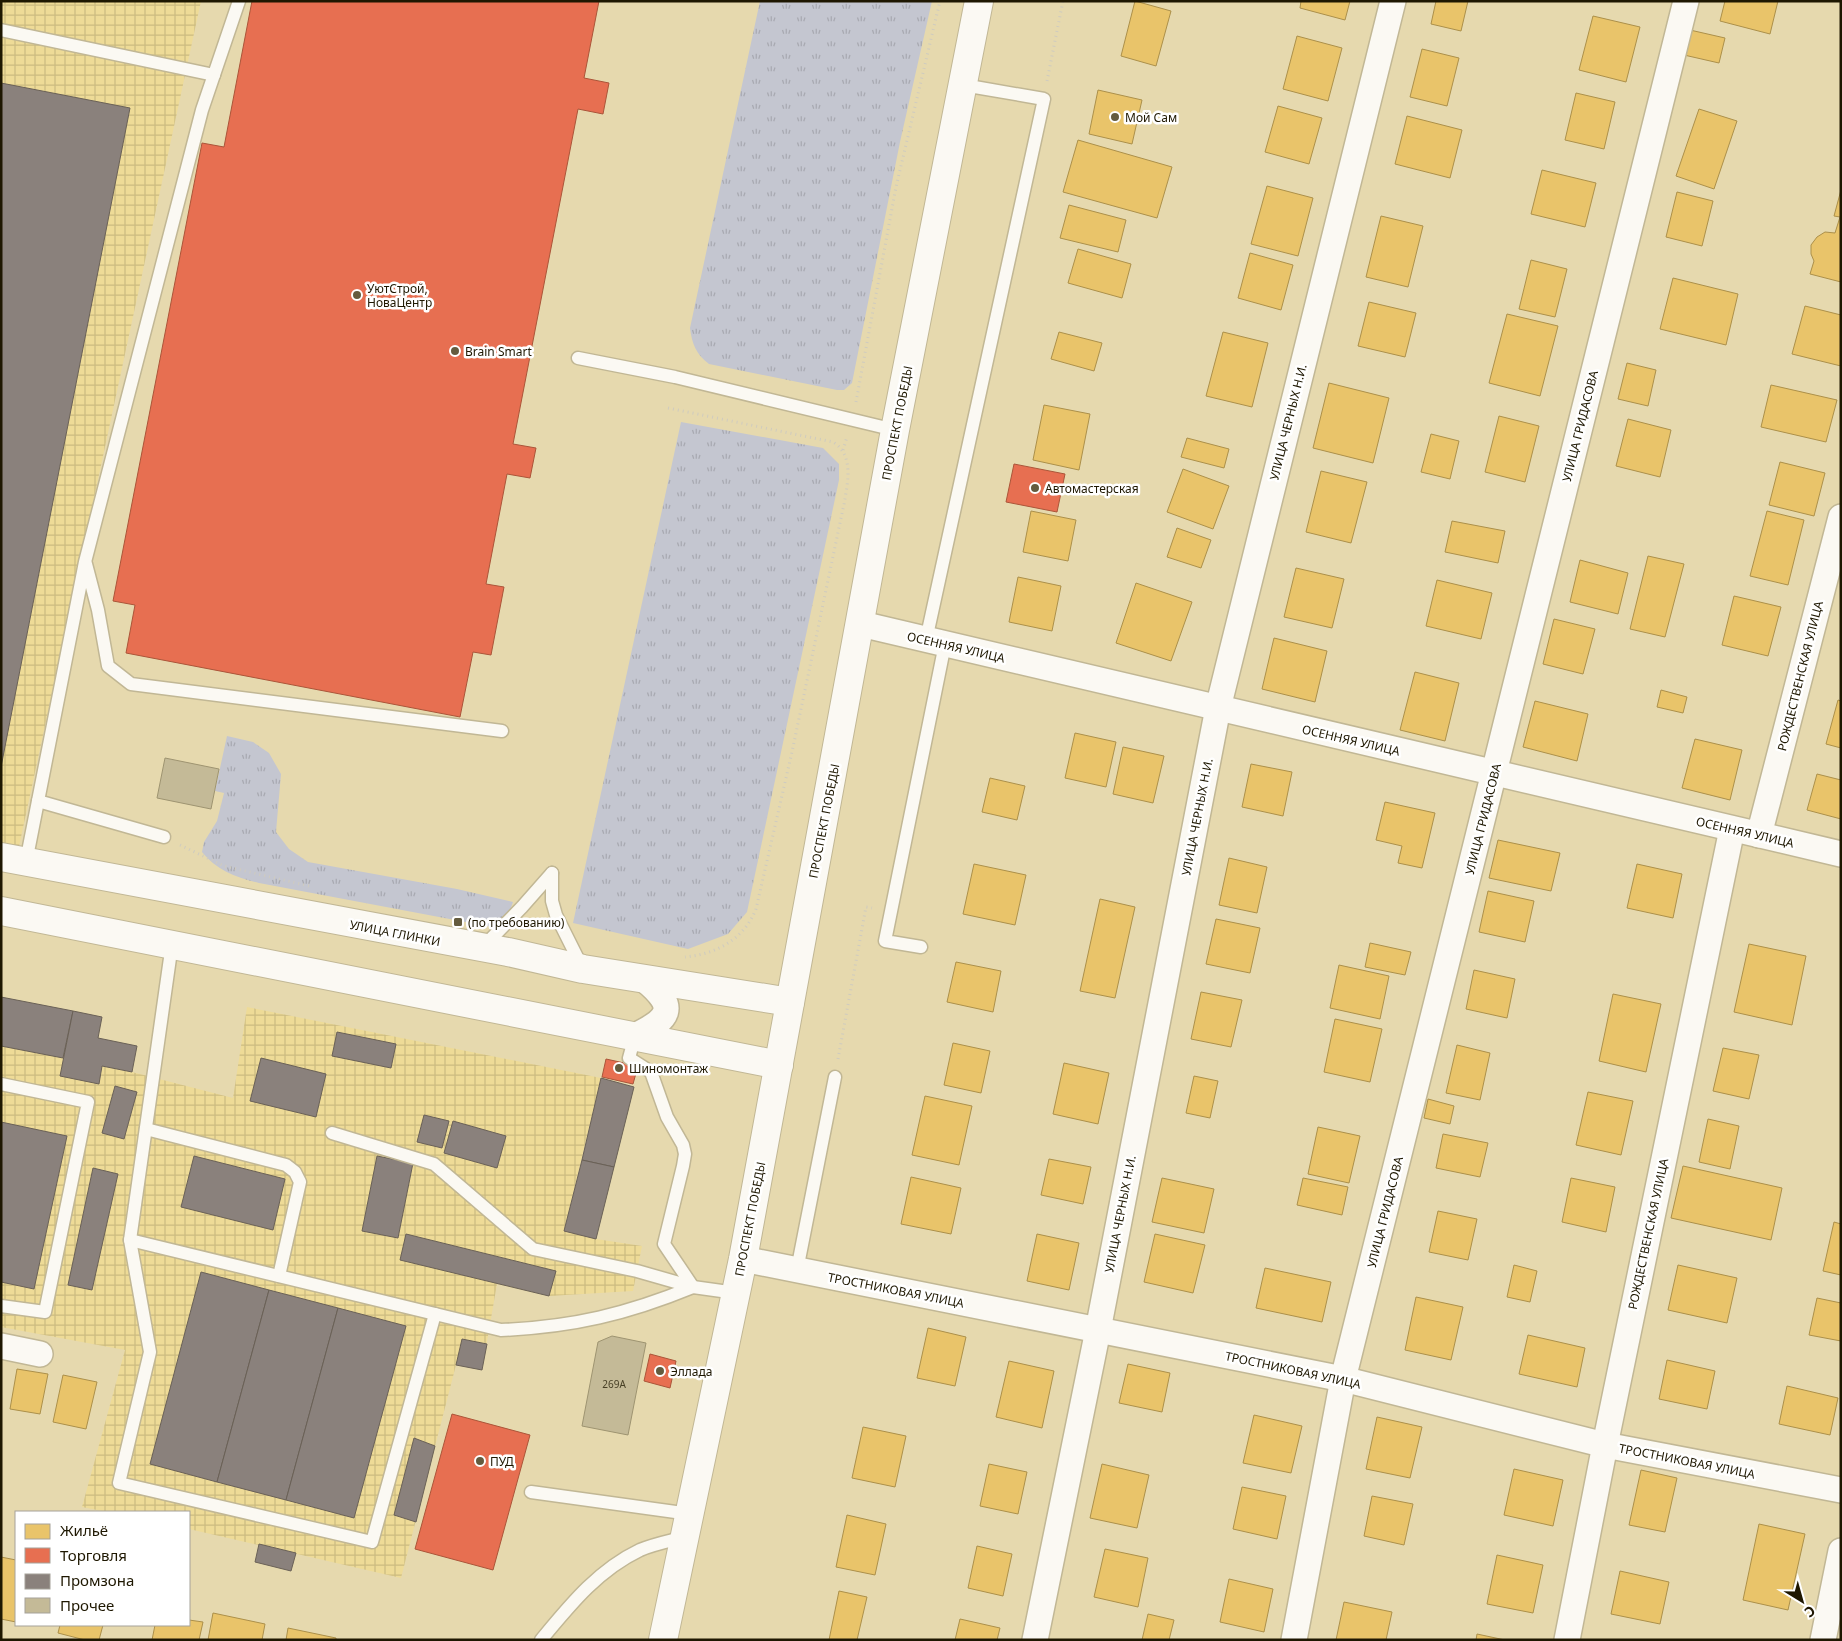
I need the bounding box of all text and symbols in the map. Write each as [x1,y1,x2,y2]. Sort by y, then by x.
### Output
place label: Мой Сам [1125,109,1177,126]
marker: Мой Сам [1109,111,1121,123]
place label: УютСтрой, НоваЦентр [367,280,432,311]
marker: УютСтрой, НоваЦентр [351,289,363,301]
place label: Brain Smart [465,343,532,360]
marker: Brain Smart [449,345,461,357]
street label: УЛИЦА ЧЕРНЫХ Н.И. [1265,362,1311,482]
street label: ПРОСПЕКТ ПОБЕДЫ [878,364,916,482]
street label: УЛИЦА ГРИДАСОВА [1558,368,1602,483]
place label: Автомастерская [1045,480,1139,497]
marker: Автомастерская [1029,482,1041,494]
street label: РОЖДЕСТВЕНСКАЯ УЛИЦА [1773,599,1827,753]
street label: ОСЕННЯЯ УЛИЦА [905,627,1007,667]
street label: ОСЕННЯЯ УЛИЦА [1300,720,1402,760]
street label: УЛИЦА ЧЕРНЫХ Н.И. [1177,757,1217,877]
street label: УЛИЦА ГРИДАСОВА [1461,761,1505,876]
street label: ПРОСПЕКТ ПОБЕДЫ [805,762,843,880]
street label: ОСЕННЯЯ УЛИЦА [1694,812,1796,852]
place label: (по требованию) [468,914,565,931]
street label: УЛИЦА ГЛИНКИ [348,916,442,950]
marker: (по требованию) [452,916,464,928]
place label: Шиномонтаж [629,1060,709,1077]
marker: Шиномонтаж [613,1062,625,1074]
street label: УЛИЦА ЧЕРНЫХ Н.И. [1100,1154,1140,1274]
street label: УЛИЦА ГРИДАСОВА [1363,1154,1407,1269]
street label: РОЖДЕСТВЕНСКАЯ УЛИЦА [1624,1157,1672,1311]
street label: ПРОСПЕКТ ПОБЕДЫ [731,1160,769,1278]
street label: ТРОСТНИКОВАЯ УЛИЦА [826,1268,966,1312]
street label: ТРОСТНИКОВАЯ УЛИЦА [1224,1347,1363,1393]
place label: Эллада [670,1363,712,1380]
marker: Эллада [654,1365,666,1377]
house number: 269А [602,1377,626,1391]
street label: ТРОСТНИКОВАЯ УЛИЦА [1617,1439,1757,1483]
place label: ПУД [490,1453,514,1470]
marker: ПУД [474,1455,486,1467]
legend [15,1511,190,1626]
text: Жильё [60,1520,108,1540]
text: Торговля [60,1545,127,1565]
text: Промзона [60,1570,134,1590]
north arrow [1777,1576,1827,1626]
text: Прочее [60,1595,114,1615]
text: С [1801,1601,1819,1622]

